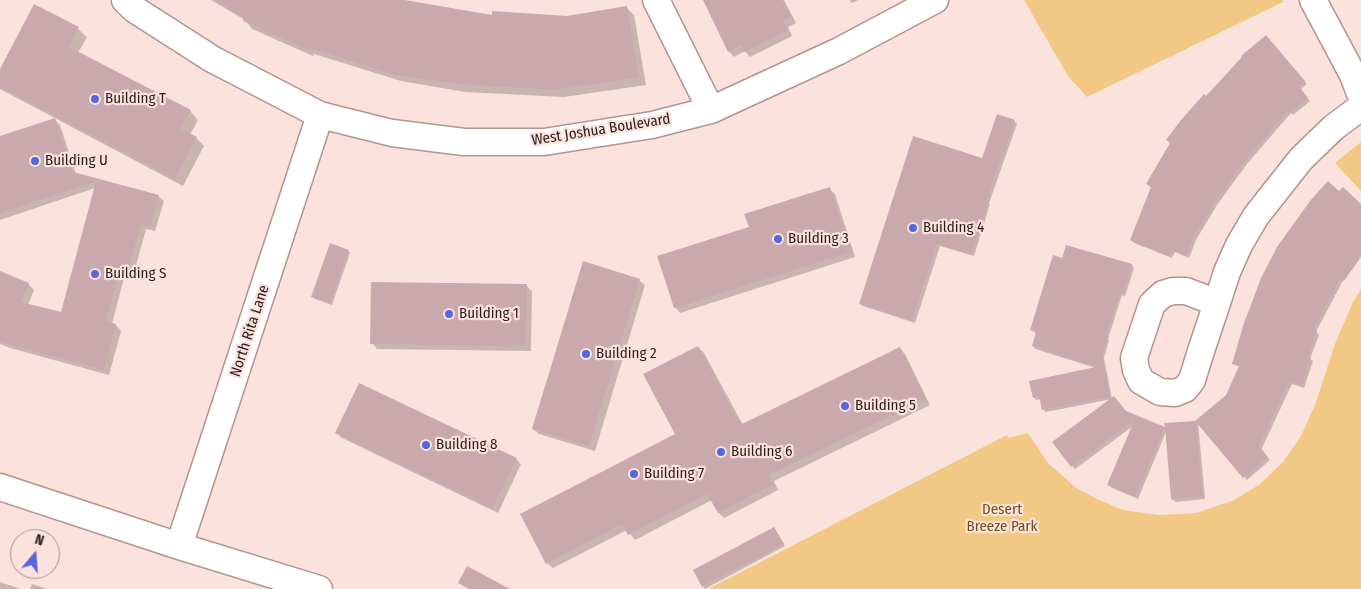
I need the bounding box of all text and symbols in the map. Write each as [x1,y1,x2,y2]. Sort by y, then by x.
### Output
place label: Building T [105,90,166,108]
marker: Building T [89,93,101,105]
street label: West Joshua Boulevard [530,110,672,150]
place label: Building U [45,152,108,170]
marker: Building U [29,155,41,167]
place label: Building 4 [923,219,984,237]
marker: Building 4 [907,222,919,234]
place label: Building 3 [788,230,849,248]
marker: Building 3 [772,233,784,245]
place label: Building S [105,265,166,283]
marker: Building S [89,268,101,280]
street label: North Rita Lane [227,283,273,379]
place label: Building 1 [459,305,519,323]
marker: Building 1 [443,308,455,320]
place label: Building 2 [596,345,657,363]
marker: Building 2 [580,348,592,360]
place label: Building 5 [855,397,916,415]
marker: Building 5 [839,400,851,412]
place label: Building 8 [436,436,498,454]
marker: Building 8 [420,439,432,451]
place label: Building 6 [731,443,792,461]
marker: Building 6 [715,446,727,458]
place label: Building 7 [644,465,704,483]
marker: Building 7 [628,468,640,480]
park label: Desert Breeze Park [966,501,1038,536]
north arrow [10,529,60,579]
text: N [33,531,46,550]

